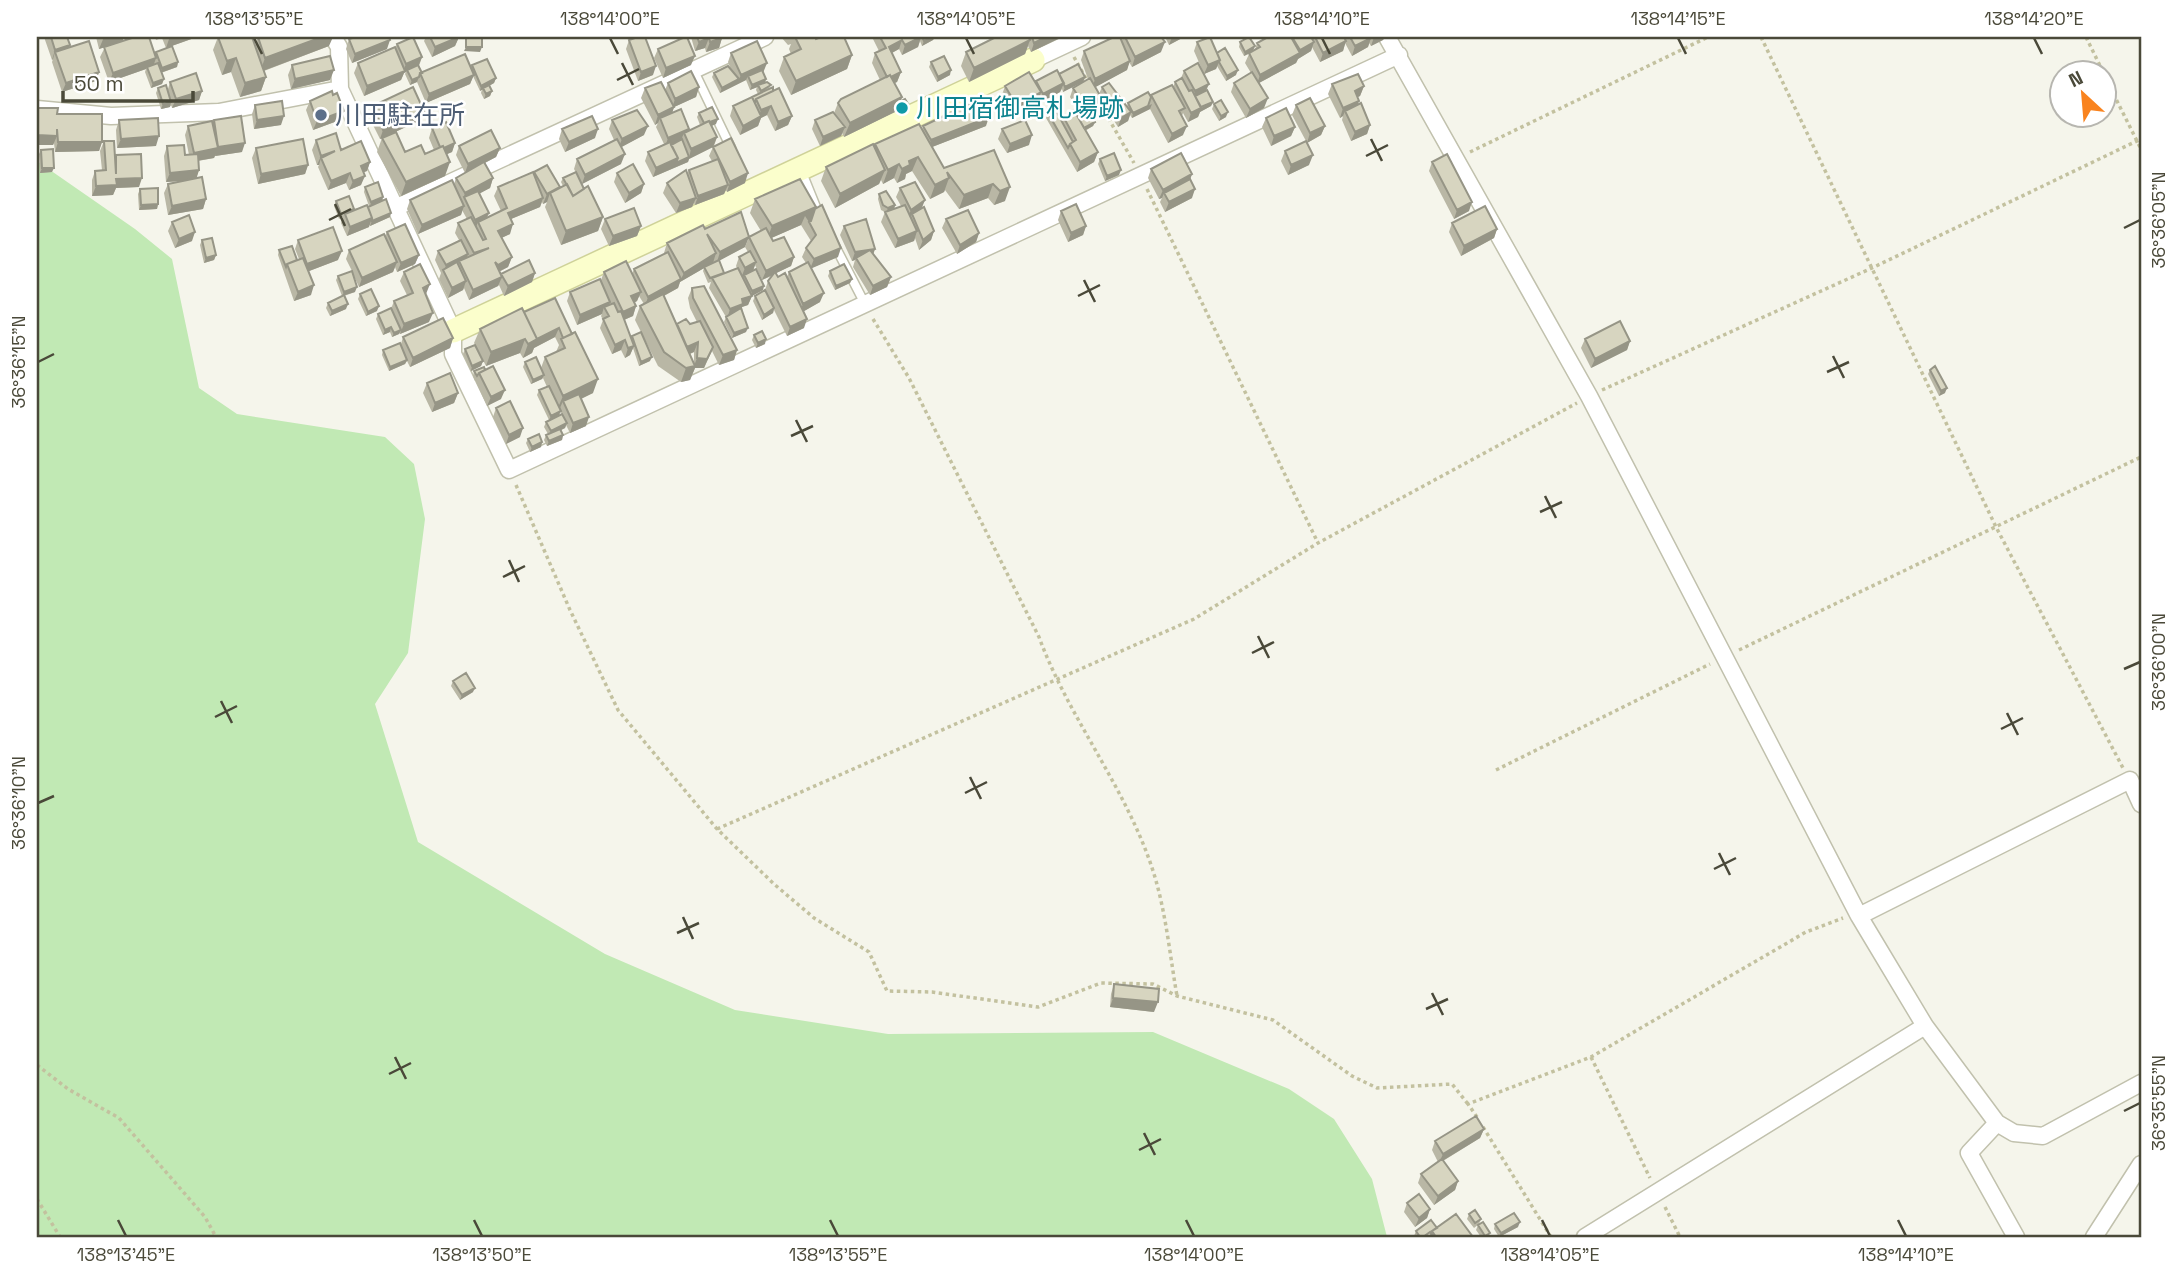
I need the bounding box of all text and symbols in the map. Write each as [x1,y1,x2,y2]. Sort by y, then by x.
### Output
text: 138°13'55"E [205,7,303,30]
text: 138°14'00"E [560,7,660,30]
text: 138°14'05"E [916,7,1016,30]
text: 138°14'10"E [1274,7,1370,30]
text: 138°14'15"E [1630,7,1726,30]
text: 138°14'20"E [1984,7,2084,30]
scale bar [63,60,192,104]
north arrow [2048,60,2118,130]
text: N [2065,65,2087,93]
text: 50 m [74,70,124,97]
place label: 川田宿御高札場跡 [916,91,1124,125]
place label: 川田駐在所 [335,98,465,132]
marker: 川田宿御高札場跡 [894,100,910,116]
marker: 川田駐在所 [313,107,329,123]
text: 36°36'05"N [2147,171,2170,269]
text: 36°36'15"N [7,315,30,409]
text: 36°36'00"N [2147,613,2170,711]
text: 36°36'10"N [7,756,30,850]
text: 36°35'55"N [2147,1055,2170,1151]
text: 138°13'45"E [77,1243,175,1266]
text: 138°13'50"E [432,1243,532,1266]
text: 138°13'55"E [789,1243,887,1266]
text: 138°14'00"E [1144,1243,1244,1266]
text: 138°14'05"E [1500,1243,1600,1266]
text: 138°14'10"E [1858,1243,1954,1266]

